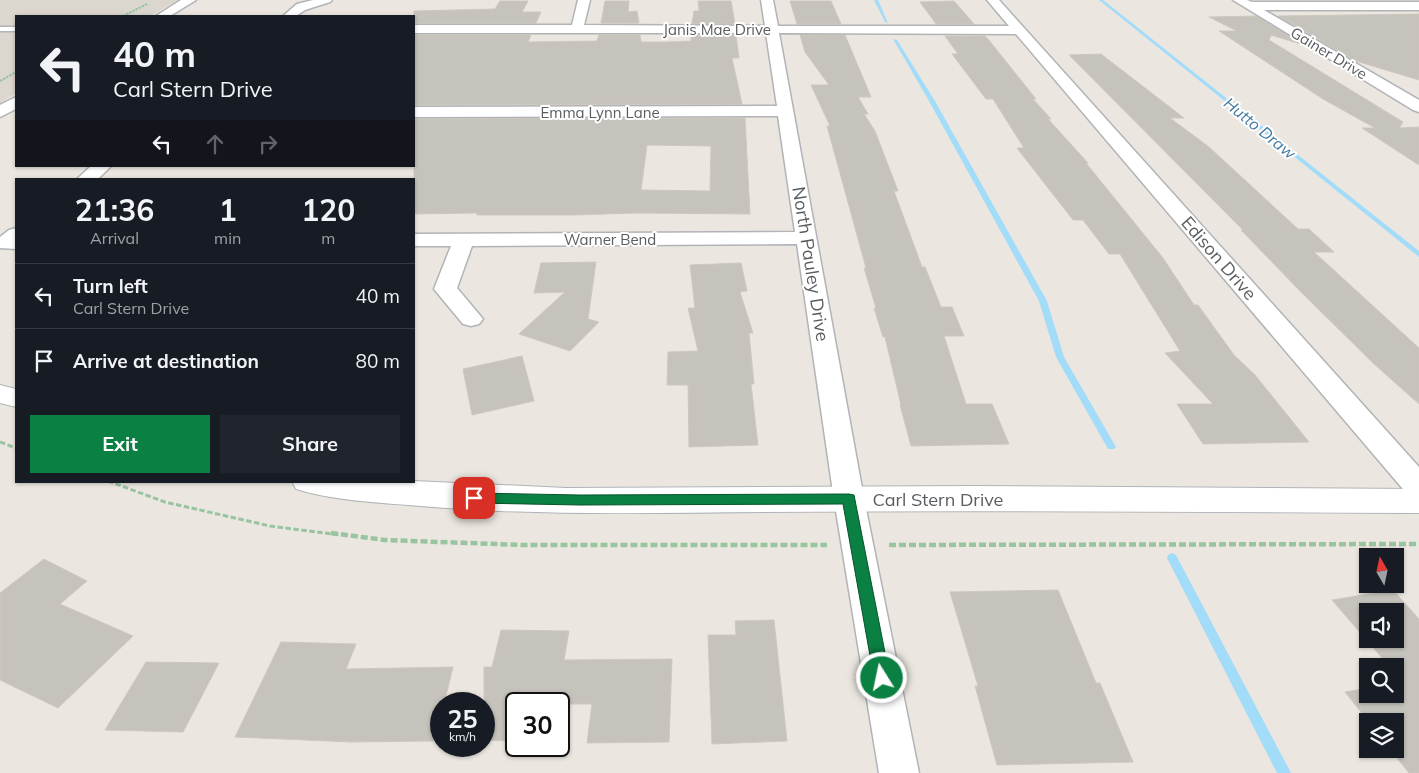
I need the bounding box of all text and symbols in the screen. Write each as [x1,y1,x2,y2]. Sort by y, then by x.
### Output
street label: Janis Mae Drive [663,20,771,39]
street label: Gainer Drive [1287,23,1371,83]
text: 40 m [113,32,196,76]
icon: left [30,35,95,100]
text: Carl Stern Drive [113,75,273,103]
water label: Hutto Draw [1220,93,1301,164]
street label: Emma Lynn Lane [540,103,660,122]
icon: left [148,130,176,158]
icon: ahead [201,130,229,158]
icon: right [254,130,282,158]
street label: North Pauley Drive [787,185,835,343]
text: 21:36 [75,191,154,229]
text: 1 [219,191,237,229]
text: 120 [301,191,355,229]
street label: Edison Drive [1176,211,1262,305]
text: Arrival [90,228,139,248]
text: min [214,228,241,248]
text: m [321,228,335,248]
street label: Warner Bend [564,230,656,249]
text: Turn left [73,274,148,298]
icon: left [30,282,58,310]
text: 40 m [356,284,400,308]
text: Carl Stern Drive [73,298,189,318]
icon: arrive [30,347,58,375]
text: Arrive at destination [73,349,259,373]
text: 80 m [356,349,400,373]
button: Exit [30,415,210,473]
button: Share [220,415,400,473]
pin [453,477,495,519]
icon: arrive [460,484,488,512]
street label: Carl Stern Drive [873,488,1003,511]
north arrow [1359,548,1404,592]
map controls [1359,548,1404,758]
button: sound [1359,603,1404,648]
position arrow [855,651,907,703]
button: search [1359,658,1404,703]
speed limit sign: 30 [505,692,570,757]
text: 25 [447,703,478,734]
button: layers [1359,713,1404,758]
text: km/h [449,729,476,744]

